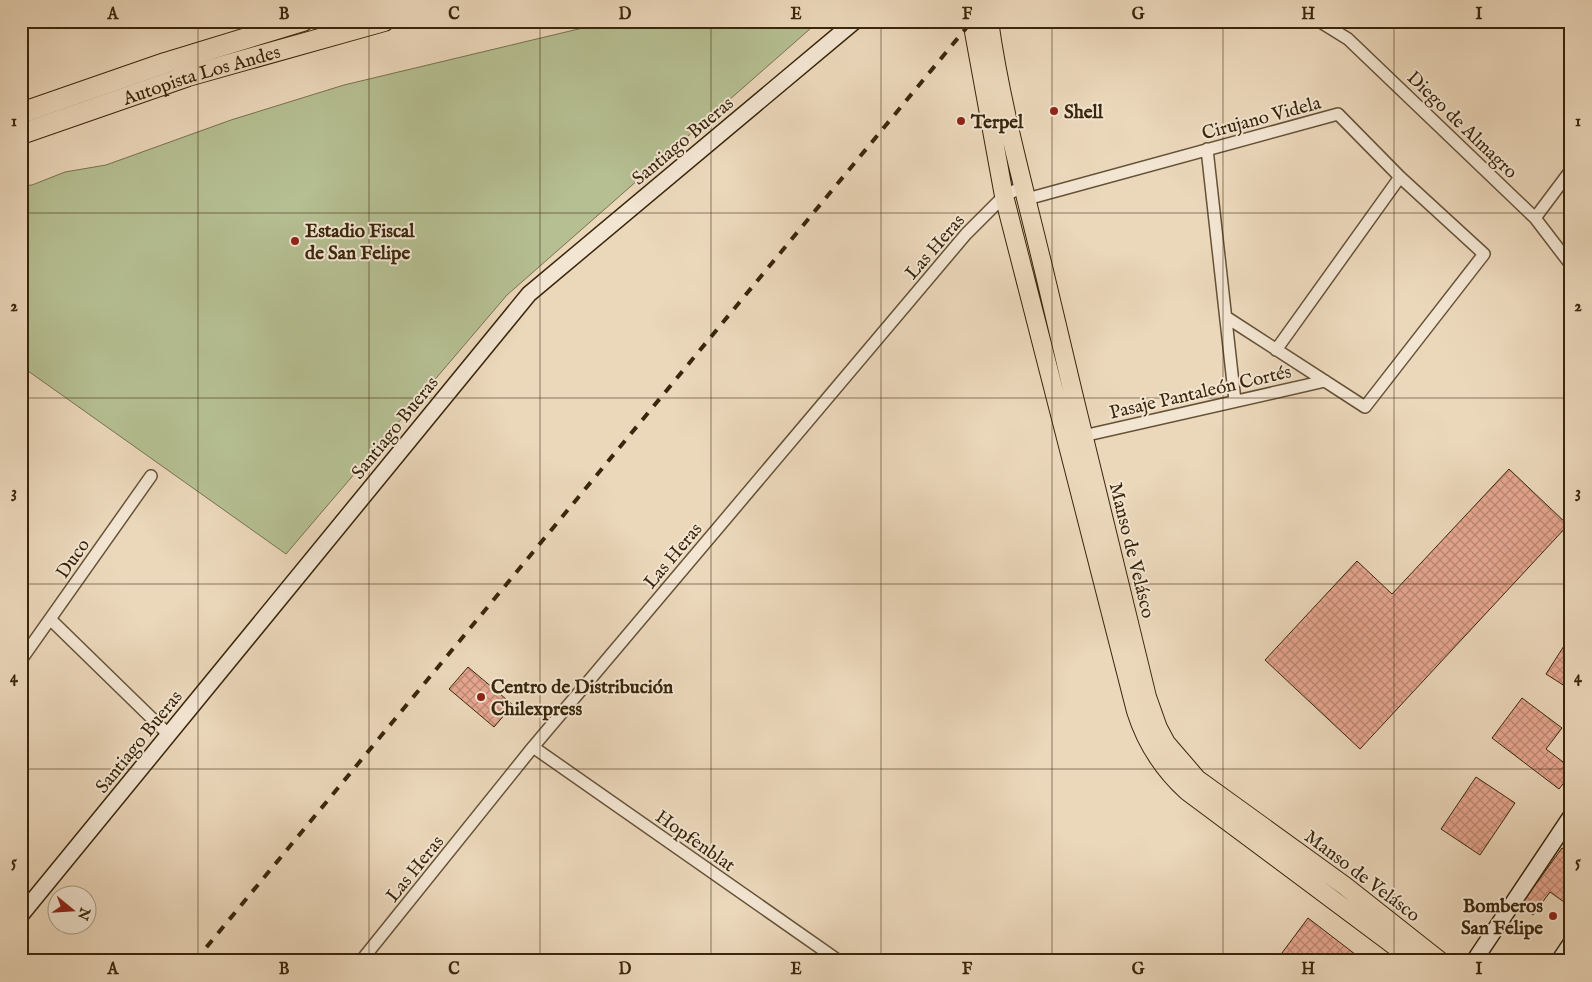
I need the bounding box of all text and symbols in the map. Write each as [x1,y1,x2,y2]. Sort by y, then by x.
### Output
text: A [107,5,120,25]
text: B [279,5,290,25]
text: C [448,5,460,25]
text: D [619,5,632,25]
text: E [790,5,802,25]
text: F [962,5,973,25]
text: G [1132,5,1145,25]
text: H [1301,5,1315,25]
text: I [1476,5,1483,25]
street label: Autopista Los Andes [119,41,283,112]
street label: Diego de Almagro [1401,66,1522,184]
street label: Cirujano Videla [1199,91,1324,146]
street label: Santiago Bueras [628,92,739,191]
place label: Shell [1064,101,1104,125]
marker: Shell [1048,105,1060,117]
place label: Terpel [970,111,1024,135]
text: 1 [11,112,17,132]
text: 1 [1575,112,1581,132]
marker: Terpel [955,115,967,127]
street label: Las Heras [900,210,971,285]
place label: Estadio Fiscal de San Felipe [305,220,415,266]
marker: Estadio Fiscal de San Felipe [289,235,301,247]
text: 2 [10,297,18,317]
text: 2 [1574,297,1582,317]
street label: Pasaje Pantaleón Cortés [1107,360,1294,426]
street label: Santiago Bueras [347,372,444,485]
street label: Manso de Velásco [1103,480,1160,621]
text: 3 [11,483,17,503]
text: 3 [1575,483,1581,503]
street label: Las Heras [639,518,708,594]
street label: Duco [51,534,96,584]
text: 4 [10,668,19,688]
text: 4 [1574,668,1583,688]
place label: Centro de Distribución Chilexpress [491,676,673,722]
street label: Santiago Bueras [91,686,188,799]
marker: Centro de Distribución Chilexpress [475,691,487,703]
street label: Hopfenblat [650,805,740,878]
street label: Manso de Velásco [1299,825,1424,928]
street label: Las Heras [381,831,450,908]
text: 5 [11,853,17,873]
text: 5 [1575,853,1581,873]
north arrow [48,884,98,934]
place label: Bomberos San Felipe [1461,895,1543,941]
text: N [73,904,94,922]
marker: Bomberos San Felipe [1547,910,1559,922]
text: A [107,960,120,980]
text: B [279,960,290,980]
text: C [448,960,460,980]
text: D [619,960,632,980]
text: E [790,960,802,980]
text: F [962,960,973,980]
text: G [1132,960,1145,980]
text: H [1301,960,1315,980]
text: I [1476,960,1483,980]

